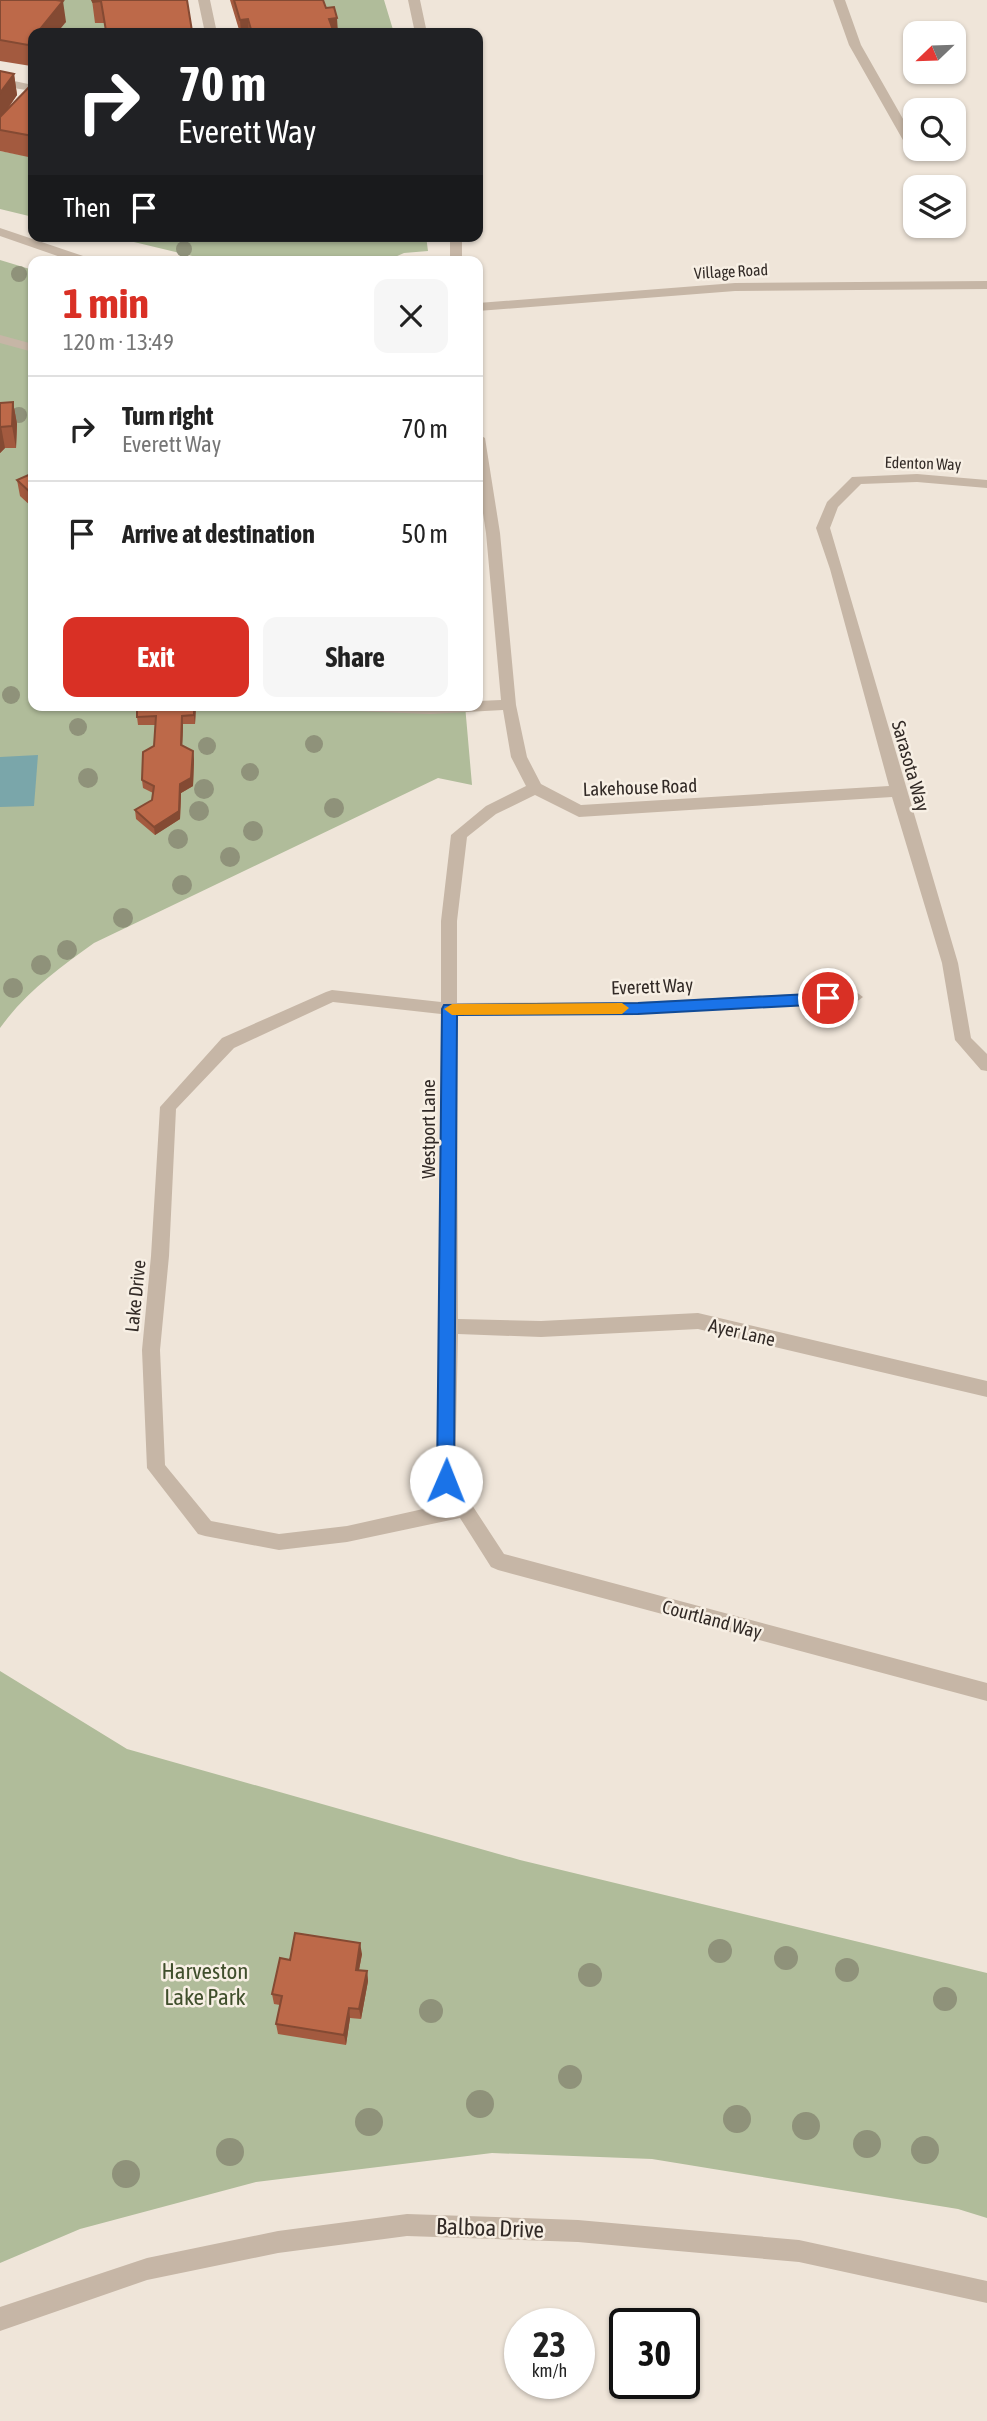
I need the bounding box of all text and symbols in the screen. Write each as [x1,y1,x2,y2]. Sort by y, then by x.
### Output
north arrow [903,21,966,84]
map controls [903,21,966,238]
text: 70 m [178,55,266,111]
icon: right [63,56,154,147]
button: search [903,98,966,161]
text: Everett Way [178,113,316,150]
button: layers [903,175,966,238]
icon: arrive [125,189,163,227]
text: Then [63,193,111,223]
street label: Village Road [694,260,768,283]
text: 1 min [63,279,149,327]
button: close [374,279,448,353]
text: 120 m · 13:49 [63,329,174,355]
text: Turn right [122,401,213,431]
icon: right [63,410,101,448]
text: 70 m [401,414,448,444]
text: Everett Way [122,431,221,457]
street label: Edenton Way [884,453,962,474]
icon: arrive [63,515,101,553]
text: Arrive at destination [122,519,315,549]
text: 50 m [401,519,448,549]
button: Exit [63,617,249,697]
button: Share [263,617,448,697]
street label: Sarasota Way [888,718,934,814]
street label: Lakehouse Road [582,774,698,800]
pin [798,968,858,1028]
street label: Everett Way [611,974,694,998]
icon: arrive [809,979,847,1017]
street label: Westport Lane [417,1079,439,1179]
street label: Lake Drive [120,1259,150,1333]
street label: Ayer Lane [706,1314,778,1350]
position arrow [409,1444,483,1518]
street label: Courtland Way [660,1595,764,1643]
park label: Harveston Lake Park [161,1958,249,2010]
street label: Balboa Drive [436,2213,544,2243]
speed limit sign: 30 [609,2308,700,2399]
text: 23 [533,2324,566,2364]
text: km/h [532,2360,567,2381]

